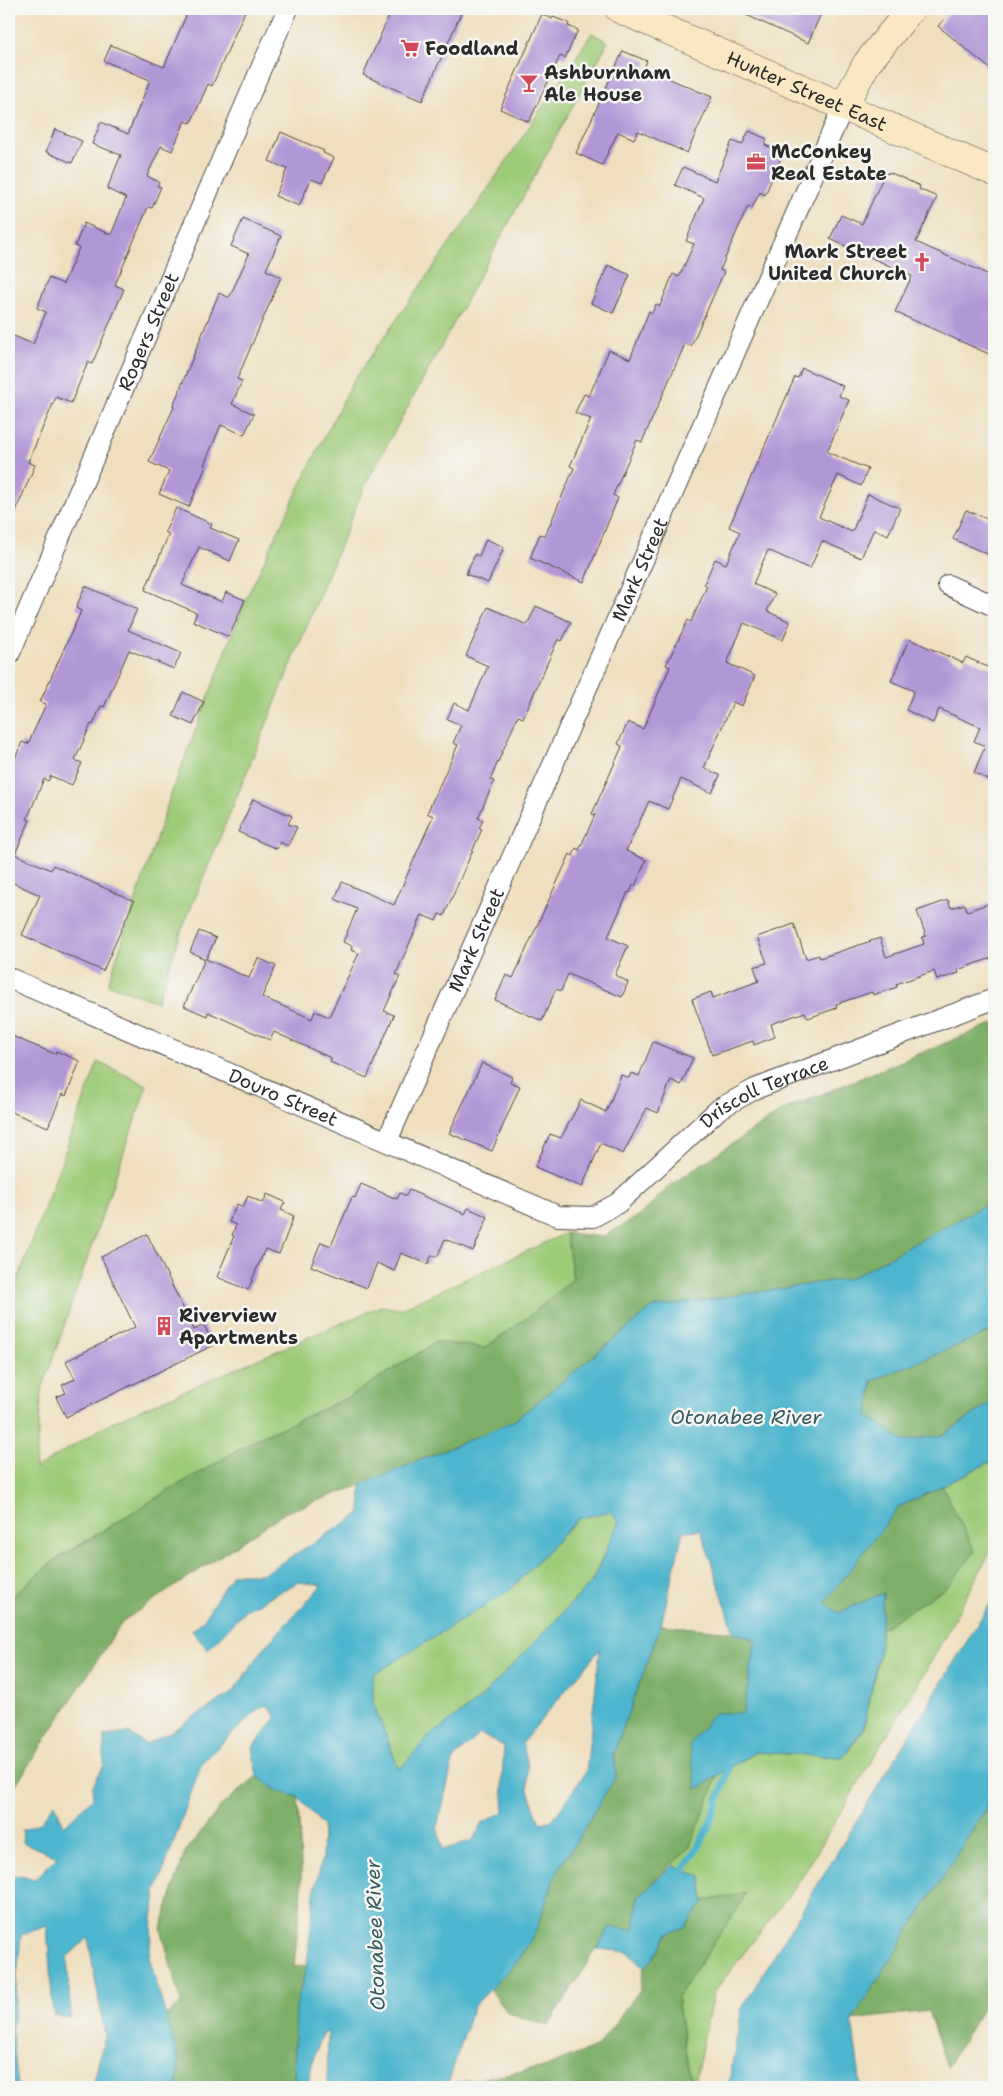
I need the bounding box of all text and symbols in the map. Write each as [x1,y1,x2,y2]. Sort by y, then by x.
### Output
place label: Foodland [425,36,519,61]
supermarket icon: Foodland [399,37,421,59]
street label: Hunter Street East [723,45,891,137]
place label: Ashburnham Ale House [544,60,671,107]
bar icon: Ashburnham Ale House [518,72,540,94]
place label: McConkey Real Estate [771,139,887,186]
office icon: McConkey Real Estate [745,151,767,173]
place label: Mark Street United Church [768,239,907,286]
church icon: Mark Street United Church [911,251,933,273]
street label: Rogers Street [112,269,184,394]
street label: Mark Street [605,513,673,625]
street label: Mark Street [442,884,510,996]
street label: Driscoll Terrace [694,1050,832,1134]
street label: Douro Street [225,1062,342,1132]
place label: Riverview Apartments [179,1303,298,1350]
building icon: Riverview Apartments [153,1315,175,1337]
water label: Otonabee River [670,1404,822,1430]
water label: Otonabee River [359,1858,391,2011]

